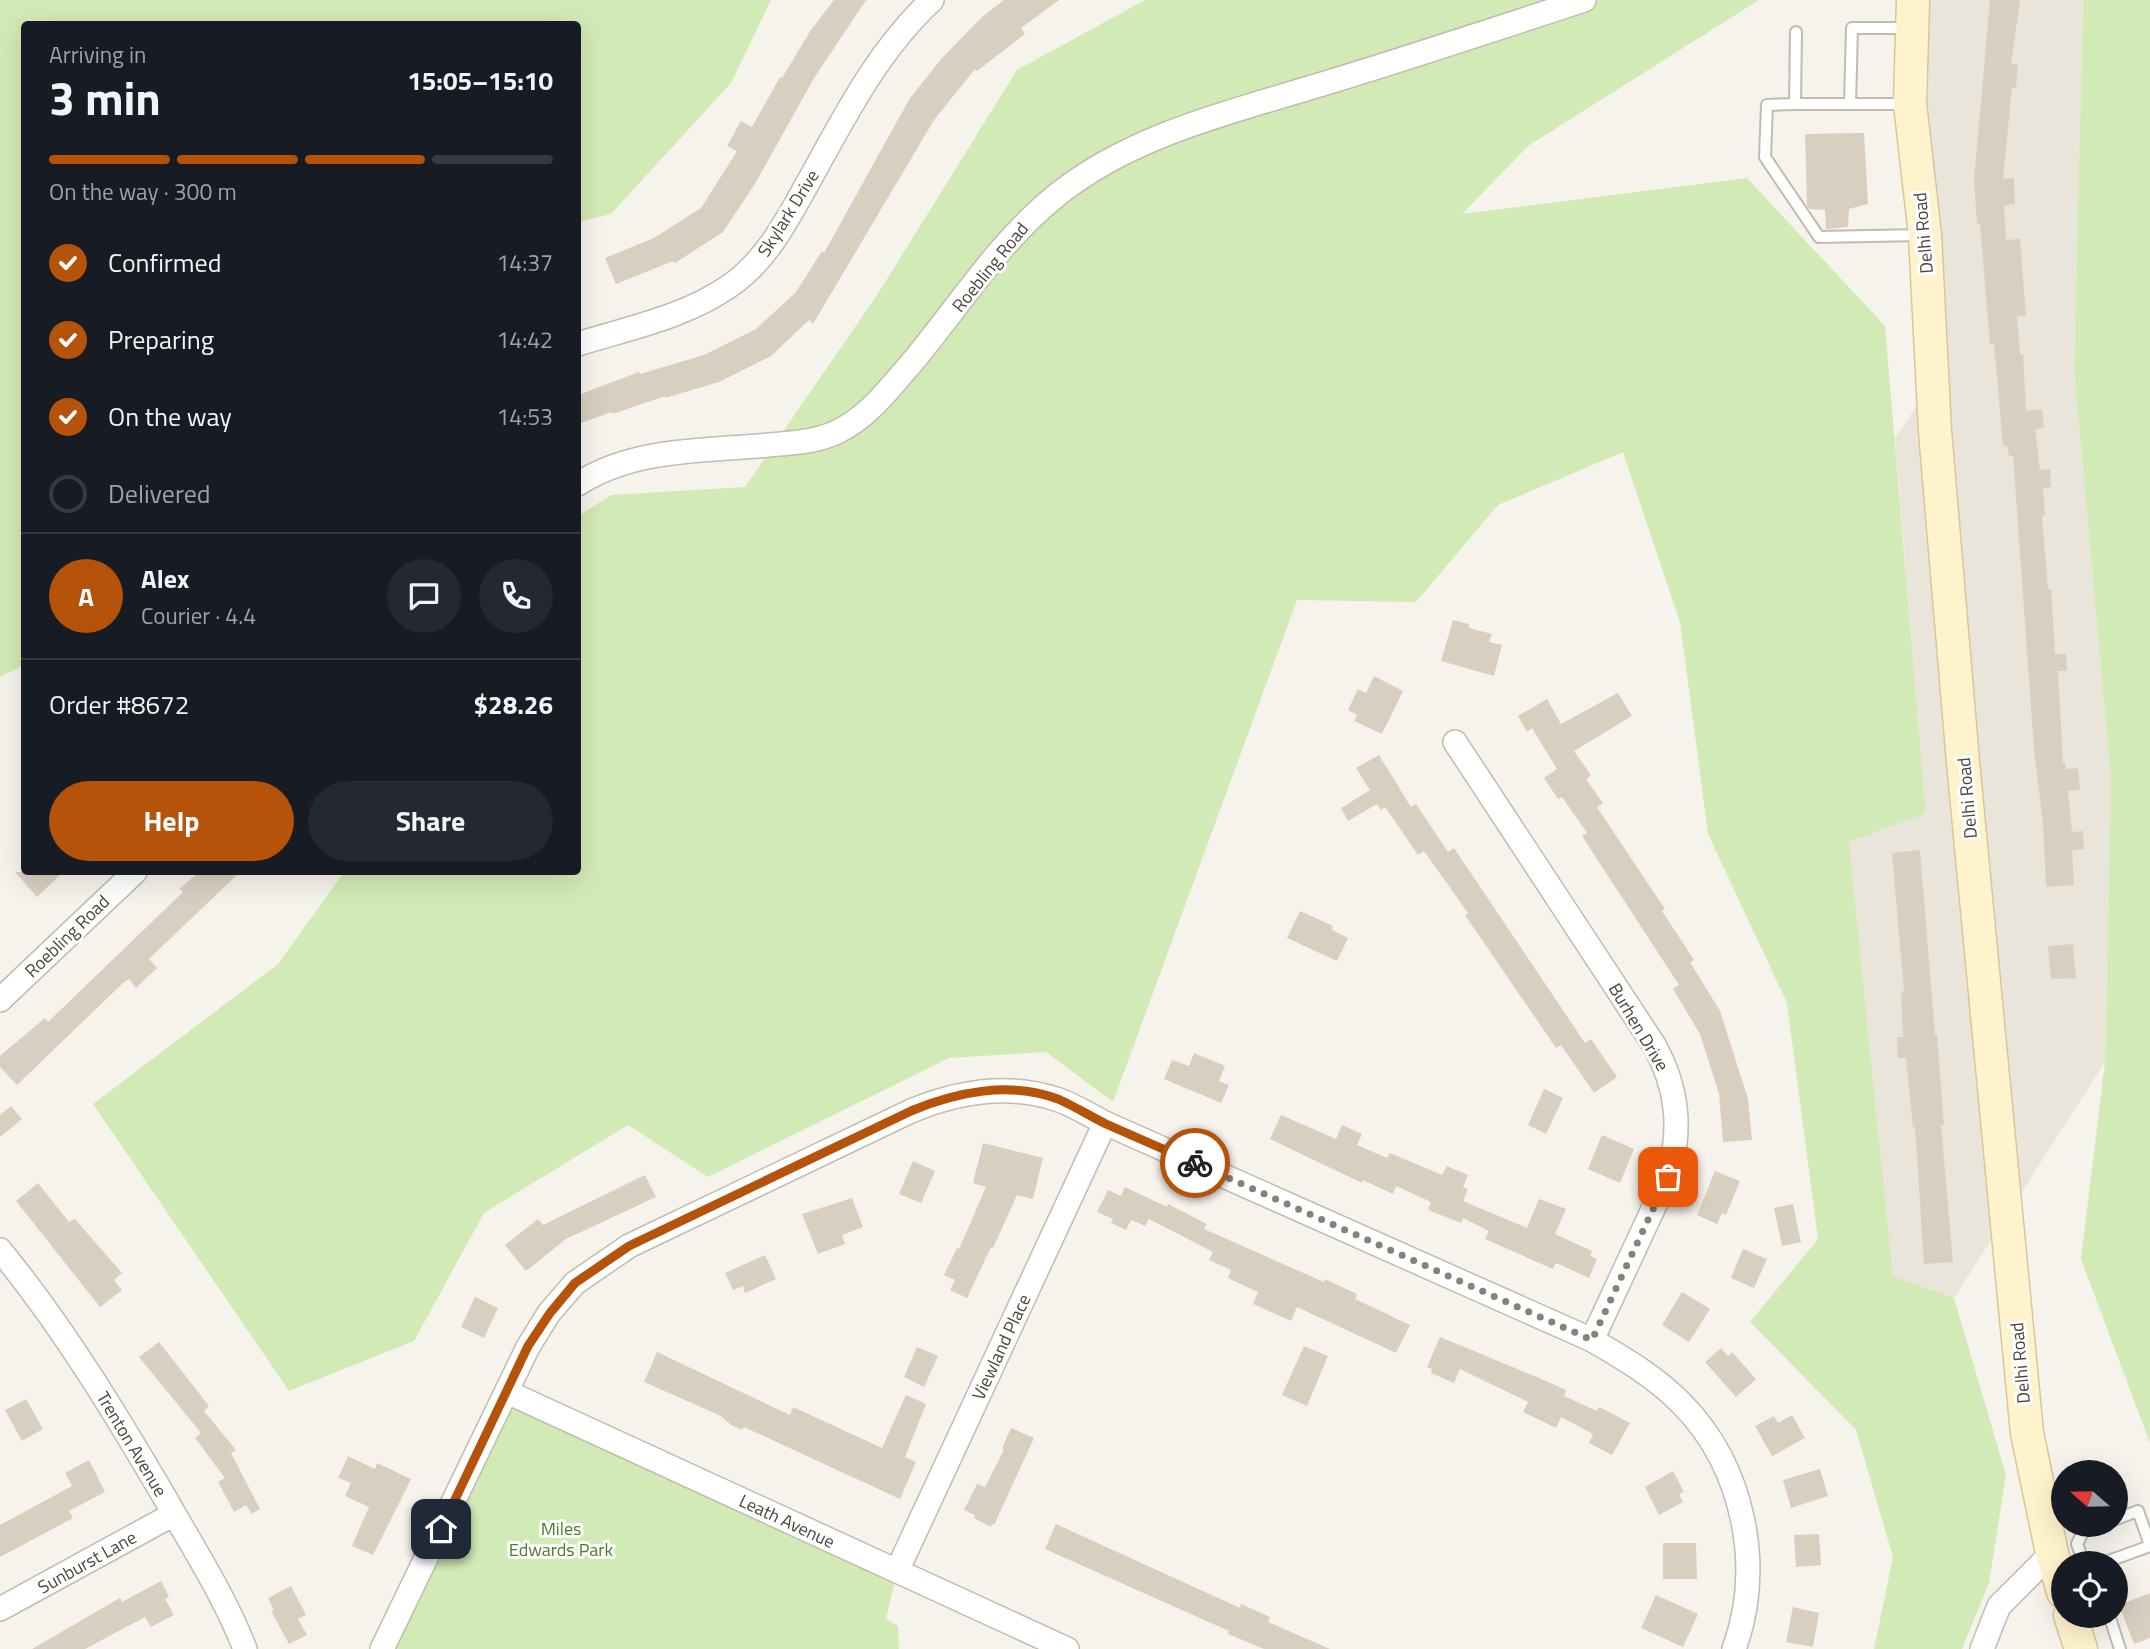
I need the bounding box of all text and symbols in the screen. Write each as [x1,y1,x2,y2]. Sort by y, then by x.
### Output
text: Arriving in [49,37,146,72]
text: 15:05–15:10 [407,61,553,100]
text: 3 min [49,63,161,133]
street label: Skylark Drive [750,164,826,262]
text: On the way · 300 m [49,174,237,209]
street label: Delhi Road [1906,191,1940,275]
street label: Roebling Road [945,216,1035,318]
text: Confirmed [108,243,222,282]
icon: check [49,244,87,282]
text: 14:37 [496,245,553,280]
text: Preparing [108,320,214,359]
icon: check [49,321,87,359]
text: 14:42 [496,322,553,357]
text: On the way [108,397,232,436]
icon: check [49,398,87,436]
text: 14:53 [496,399,553,434]
text: Delivered [108,474,211,513]
text: Alex [141,559,189,598]
button: chat [387,559,461,633]
button: phone [479,559,553,633]
text: A [78,577,94,616]
text: Courier · 4.4 [141,598,256,633]
text: Order #8672 [49,685,189,724]
text: $28.26 [474,685,553,724]
street label: Delhi Road [1950,756,1984,840]
button: Help [49,781,294,861]
button: Share [308,781,553,861]
street label: Roebling Road [18,888,116,984]
street label: Burhen Drive [1602,978,1676,1076]
courier [1160,1128,1230,1198]
icon: bike [1176,1144,1214,1182]
pin [1638,1147,1698,1207]
icon: bag [1649,1158,1687,1196]
street label: Viewland Place [965,1290,1037,1404]
street label: Delhi Road [2003,1321,2037,1405]
street label: Trenton Avenue [90,1386,174,1502]
north arrow [2051,1460,2128,1536]
map controls [2051,1460,2128,1628]
street label: Leath Avenue [735,1487,839,1555]
pin [411,1499,471,1559]
icon: home [422,1510,460,1548]
park label: Miles Edwards Park [509,1515,614,1563]
street label: Sunburst Lane [33,1524,141,1600]
button: locate [2051,1551,2128,1628]

